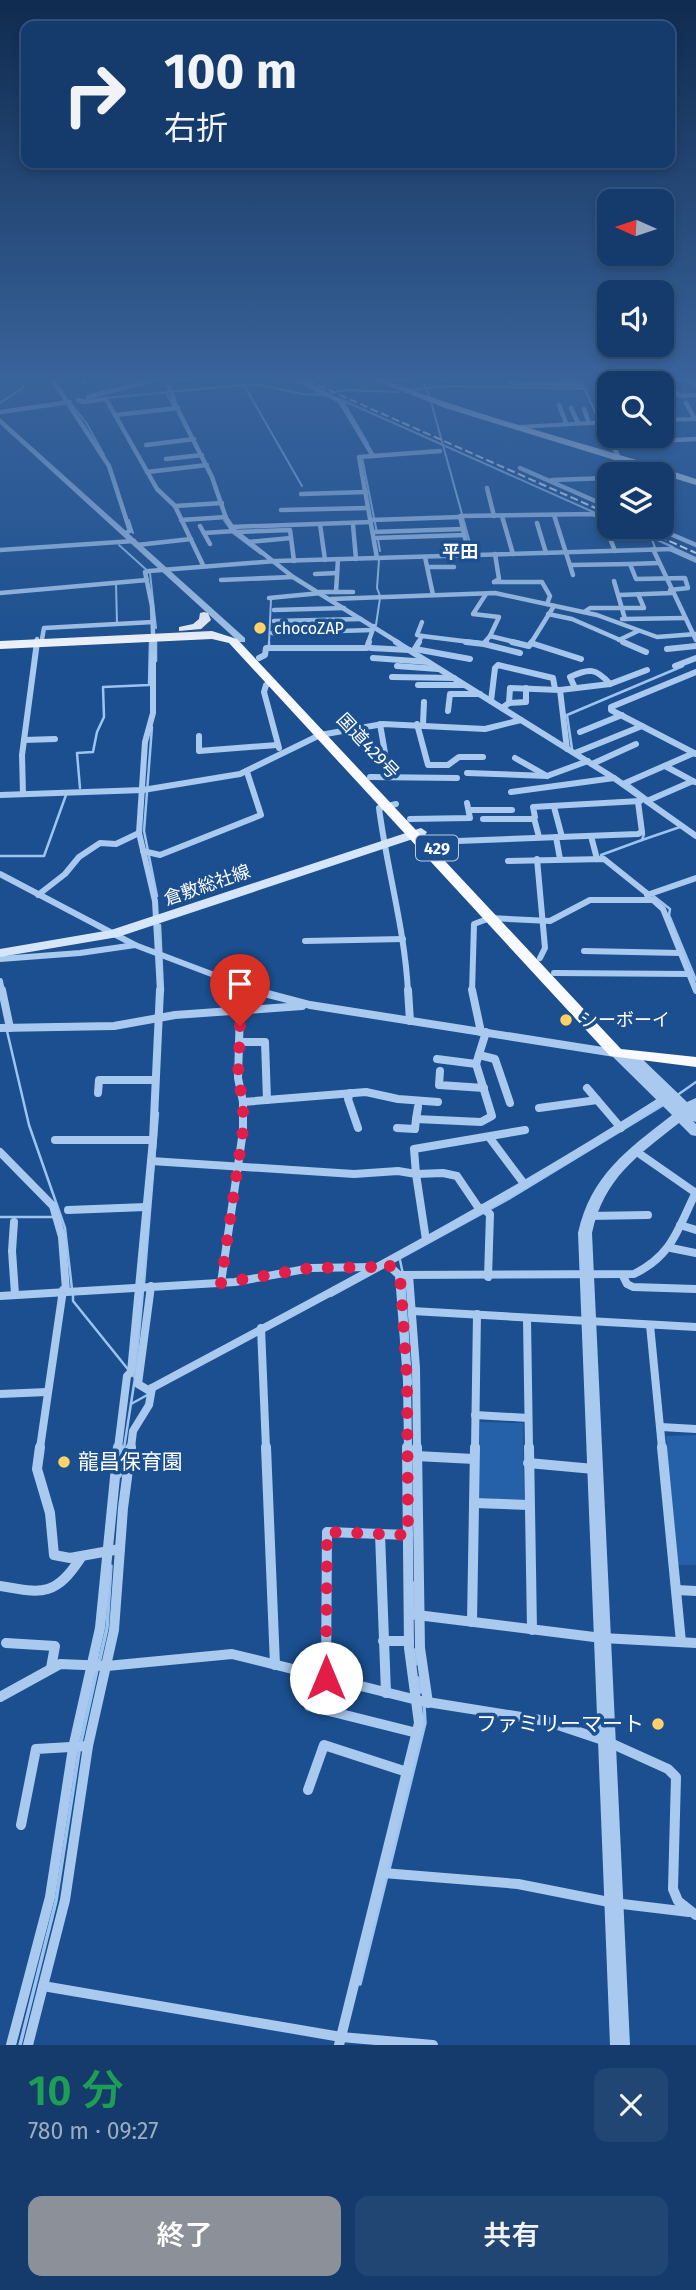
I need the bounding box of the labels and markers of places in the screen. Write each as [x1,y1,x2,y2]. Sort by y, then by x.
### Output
place label: chocoZAP [274,619,344,638]
marker: chocoZAP [252,620,268,636]
pin [210,954,270,1026]
place label: シーボーイ [580,1009,670,1031]
marker: シーボーイ [558,1012,574,1028]
place label: 龍昌保育園 [78,1449,183,1475]
marker: 龍昌保育園 [56,1454,72,1470]
place label: ファミリーマート [476,1711,644,1737]
marker: ファミリーマート [650,1716,666,1732]

